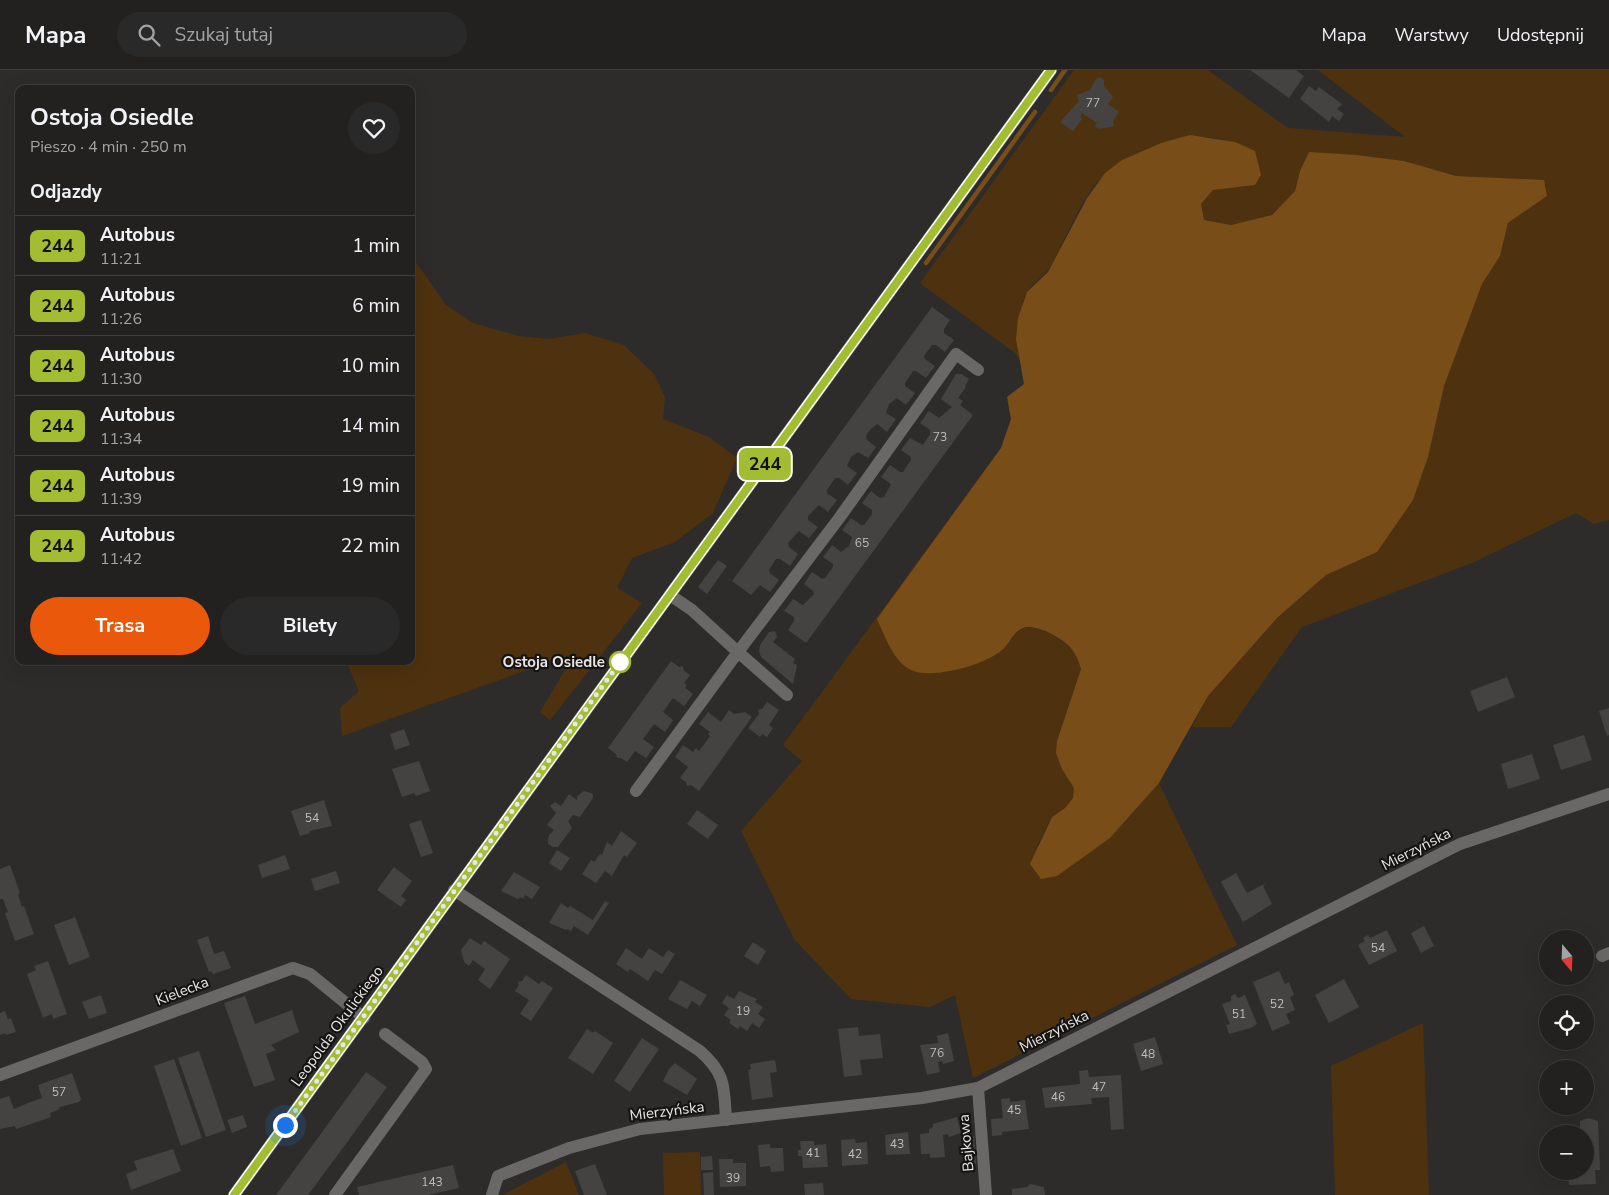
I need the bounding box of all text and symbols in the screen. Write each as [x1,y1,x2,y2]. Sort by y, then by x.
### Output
search box [117,12,467,57]
text: Mapa [25,19,87,51]
icon: search [135,21,163,49]
text: Szukaj tutaj [175,22,273,48]
text: Mapa [1322,23,1366,47]
text: Warstwy [1394,23,1469,47]
text: Udostępnij [1497,23,1584,47]
house number: 77 [1086,95,1100,111]
text: Ostoja Osiedle [30,101,194,133]
button: heart [348,102,400,154]
text: Pieszo · 4 min · 250 m [30,136,187,158]
text: Odjazdy [30,179,102,205]
text: Autobus [100,222,175,248]
text: 1 min [352,233,400,259]
text: 244 [41,234,74,258]
text: 11:21 [100,248,142,270]
text: Autobus [100,282,175,308]
text: 6 min [352,293,400,319]
text: 244 [41,294,74,318]
text: 11:26 [100,308,142,330]
text: Autobus [100,342,175,368]
text: 10 min [341,353,400,379]
text: 244 [41,354,74,378]
text: 11:30 [100,368,142,390]
text: Autobus [100,402,175,428]
text: 14 min [341,413,400,439]
text: 244 [41,414,74,438]
text: 11:34 [100,428,142,450]
house number: 73 [933,429,947,445]
line badge: 244 [736,448,794,480]
text: 244 [749,452,781,476]
text: Autobus [100,462,175,488]
text: 19 min [341,473,400,499]
text: 244 [41,474,74,498]
text: 11:39 [100,488,142,510]
text: Autobus [100,522,175,548]
text: 22 min [341,533,400,559]
text: 244 [41,534,74,558]
house number: 65 [855,535,869,551]
text: 11:42 [100,548,142,570]
button: Trasa [30,597,210,655]
button: Bilety [220,597,400,655]
marker: Ostoja Osiedle [609,651,631,673]
place label: Ostoja Osiedle [503,652,605,672]
house number: 54 [305,810,319,826]
street label: Mierzyńska [1378,823,1454,875]
north arrow [1539,930,1594,985]
map controls [1539,930,1594,1180]
house number: 54 [1371,940,1385,956]
street label: Leopolda Okulickiego [286,962,388,1090]
street label: Kielecka [153,972,211,1010]
button: locate [1539,995,1594,1050]
house number: 52 [1270,996,1284,1012]
house number: 19 [736,1003,750,1019]
street label: Mierzyńska [1016,1005,1092,1057]
house number: 51 [1232,1006,1246,1022]
house number: 76 [930,1045,944,1061]
house number: 48 [1141,1046,1155,1062]
button: + [1539,1060,1594,1115]
house number: 47 [1092,1079,1106,1095]
house number: 57 [52,1084,66,1100]
house number: 46 [1051,1089,1065,1105]
street label: Mierzyńska [628,1096,706,1126]
house number: 45 [1007,1102,1021,1118]
your location [273,1113,298,1138]
street label: Bajkowa [954,1113,978,1173]
button: − [1539,1125,1594,1180]
house number: 43 [890,1136,904,1152]
house number: 41 [806,1145,820,1161]
house number: 42 [848,1146,862,1162]
house number: 39 [726,1170,740,1186]
house number: 143 [421,1174,443,1190]

